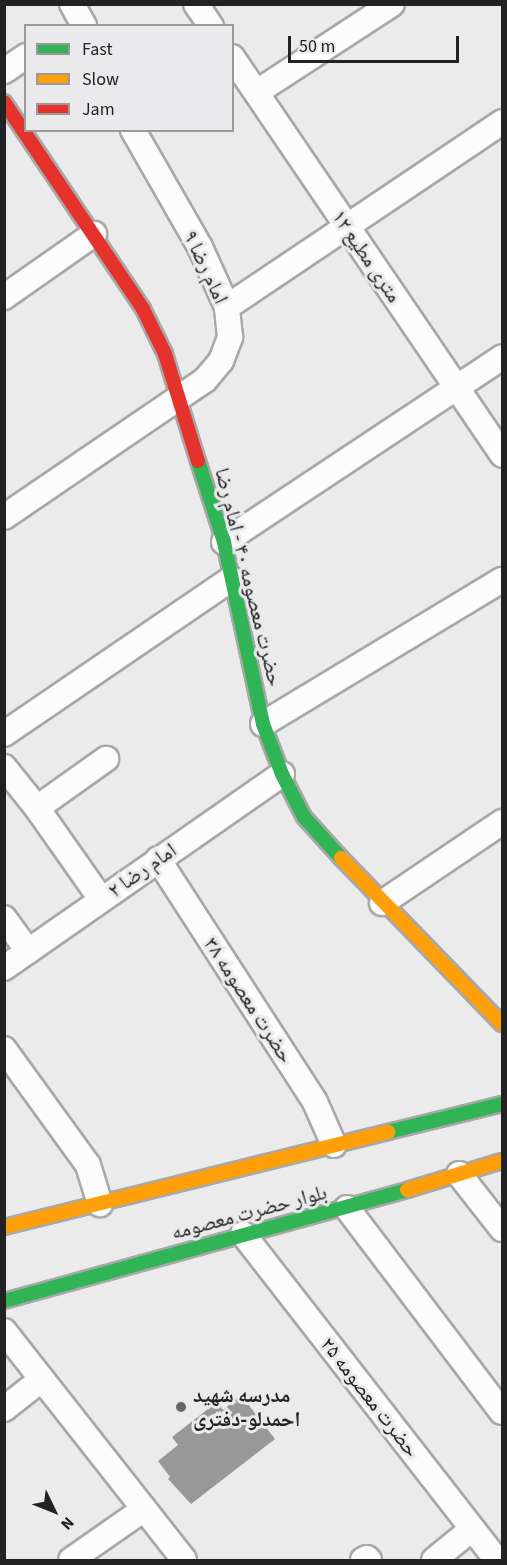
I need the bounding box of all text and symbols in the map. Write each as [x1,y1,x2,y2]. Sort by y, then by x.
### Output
legend [24,24,234,132]
scale bar [291,24,462,62]
text: 50 m [299,34,335,59]
text: Fast [82,37,113,62]
text: Slow [82,67,119,92]
text: Jam [82,97,115,122]
street label: ۱۲ متری مطیع [327,205,407,307]
street label: امام رضا ۹ [178,226,234,308]
street label: حضرت معصومه ۴۰ - امام رضا [210,465,288,689]
street label: امام رضا ۲ [103,837,181,903]
street label: حضرت معصومه ۳۸ [199,932,299,1068]
street label: بلوار حضرت معصومه [168,1179,330,1245]
street label: حضرت معصومه ۲۵ [315,1332,425,1462]
place label: مدرسه شهید احمدلو-دفتری [193,1382,301,1432]
marker: مدرسه شهید احمدلو-دفتری [174,1400,188,1414]
north arrow [24,1481,84,1541]
text: N [55,1512,79,1535]

